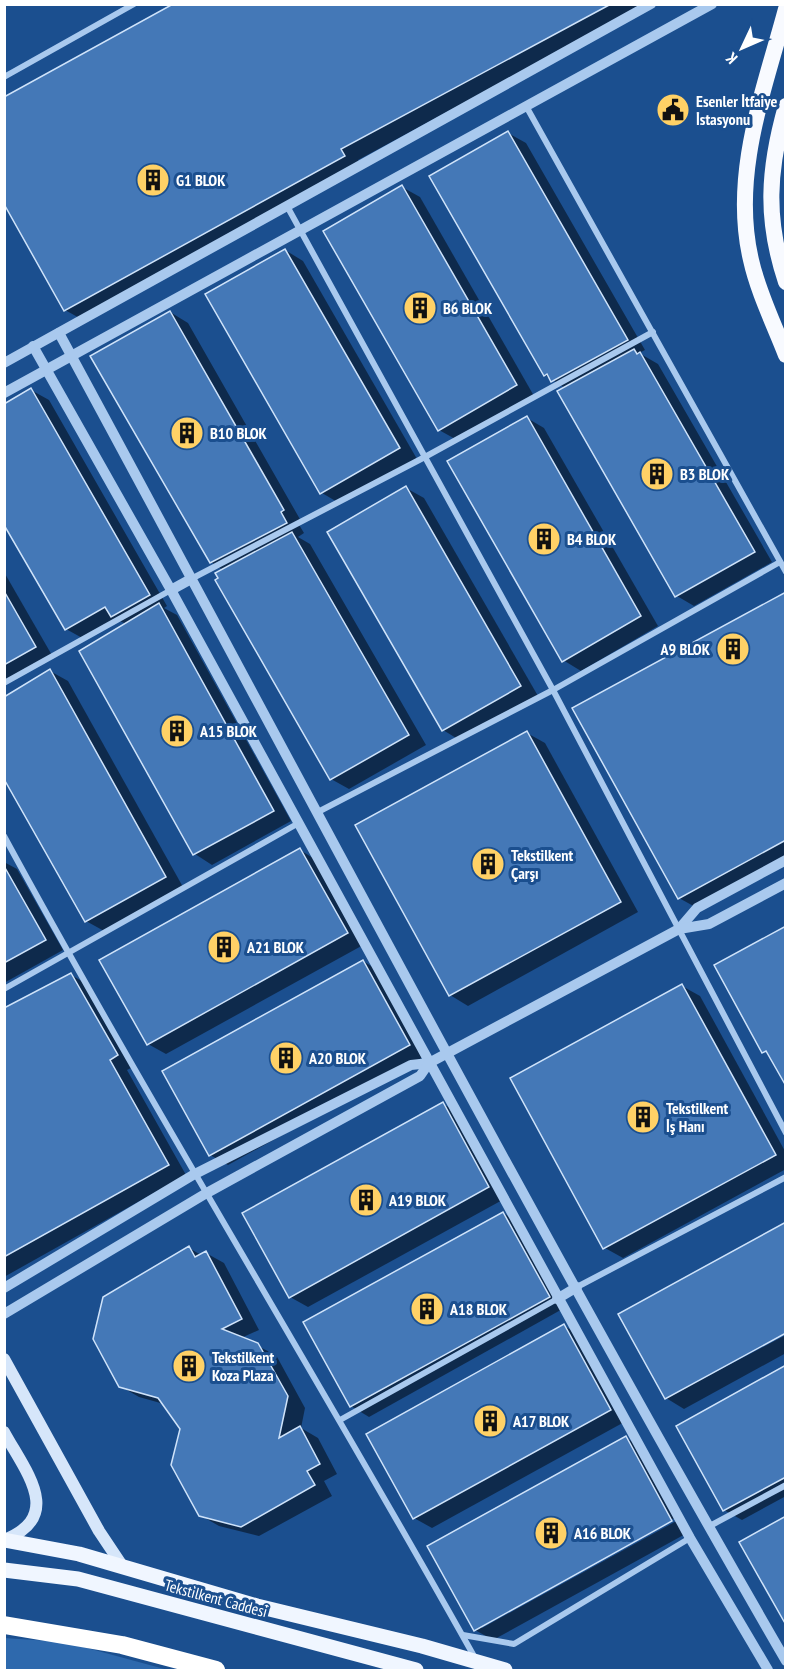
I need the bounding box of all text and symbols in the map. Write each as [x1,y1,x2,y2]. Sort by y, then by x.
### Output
north arrow [712,18,772,78]
text: K [721,48,741,68]
place label: Esenler İtfaiye İstasyonu [696,91,777,129]
public building icon: Esenler İtfaiye İstasyonu [655,92,691,128]
building icon: G1 BLOK [135,162,171,198]
place label: G1 BLOK [176,170,226,190]
building icon: B6 BLOK [402,290,438,326]
place label: B6 BLOK [443,298,493,318]
building icon: B10 BLOK [169,415,205,451]
place label: B10 BLOK [210,423,268,443]
building icon: B3 BLOK [639,456,675,492]
place label: B3 BLOK [680,464,730,484]
building icon: B4 BLOK [526,521,562,557]
place label: B4 BLOK [567,529,617,549]
building icon: A9 BLOK [715,631,751,667]
place label: A9 BLOK [660,639,711,659]
building icon: A15 BLOK [159,713,195,749]
place label: A15 BLOK [199,721,258,741]
place label: Tekstilkent Çarşı [511,845,574,883]
building icon: Tekstilkent Çarşı [470,846,506,882]
building icon: A21 BLOK [206,929,242,965]
place label: A21 BLOK [246,937,305,957]
building icon: A20 BLOK [268,1040,304,1076]
place label: A20 BLOK [308,1048,367,1068]
place label: Tekstilkent İş Hanı [666,1098,729,1136]
building icon: Tekstilkent İş Hanı [625,1099,661,1135]
building icon: A19 BLOK [348,1182,384,1218]
place label: A19 BLOK [388,1190,447,1210]
building icon: A18 BLOK [409,1291,445,1327]
place label: A18 BLOK [449,1299,508,1319]
place label: Tekstilkent Koza Plaza [212,1347,275,1385]
building icon: Tekstilkent Koza Plaza [171,1348,207,1384]
building icon: A17 BLOK [472,1403,508,1439]
place label: A17 BLOK [512,1411,570,1431]
building icon: A16 BLOK [533,1515,569,1551]
place label: A16 BLOK [573,1523,632,1543]
street label: Tekstilkent Caddesi [162,1575,270,1621]

